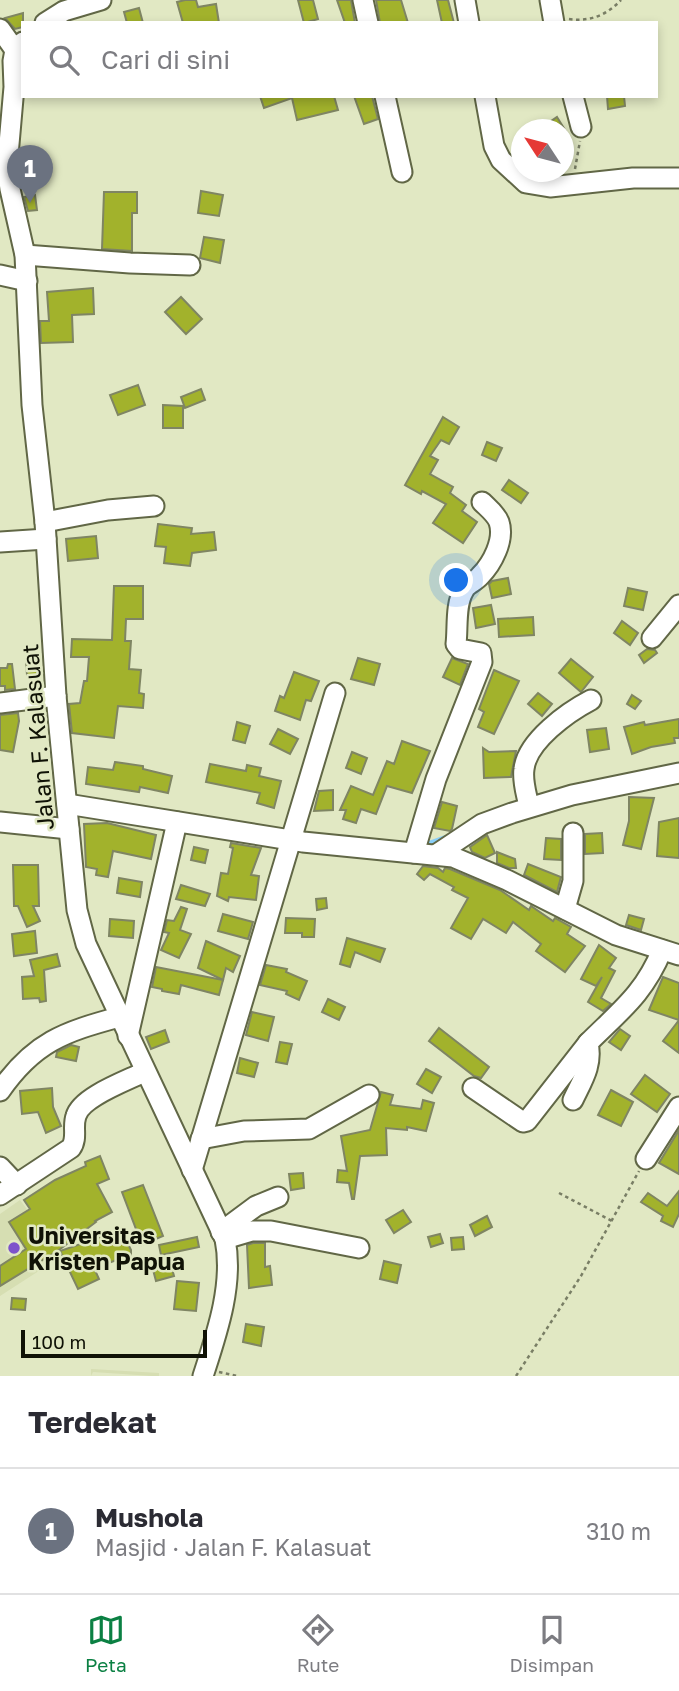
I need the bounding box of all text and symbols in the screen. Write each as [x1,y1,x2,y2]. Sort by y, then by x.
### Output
search box [21,21,658,98]
icon: search [45,41,83,79]
text: Cari di sini [101,44,230,75]
north arrow [511,119,574,182]
pin: 1 [7,145,53,203]
your location [439,563,473,597]
street label: Jalan F. Kalasuat [15,643,59,831]
place label: Universitas Kristen Papua [28,1221,185,1275]
marker: Universitas Kristen Papua [6,1240,22,1256]
scale bar [21,1327,206,1359]
text: 100 m [32,1330,86,1353]
text: Terdekat [28,1404,157,1440]
text: Mushola [95,1502,203,1533]
text: 1 [45,1517,57,1545]
text: 310 m [586,1517,651,1545]
text: Masjid · Jalan F. Kalasuat [95,1533,371,1561]
tab: Peta [85,1611,127,1676]
tab: Rute [297,1611,339,1676]
tab: Disimpan [509,1611,594,1676]

